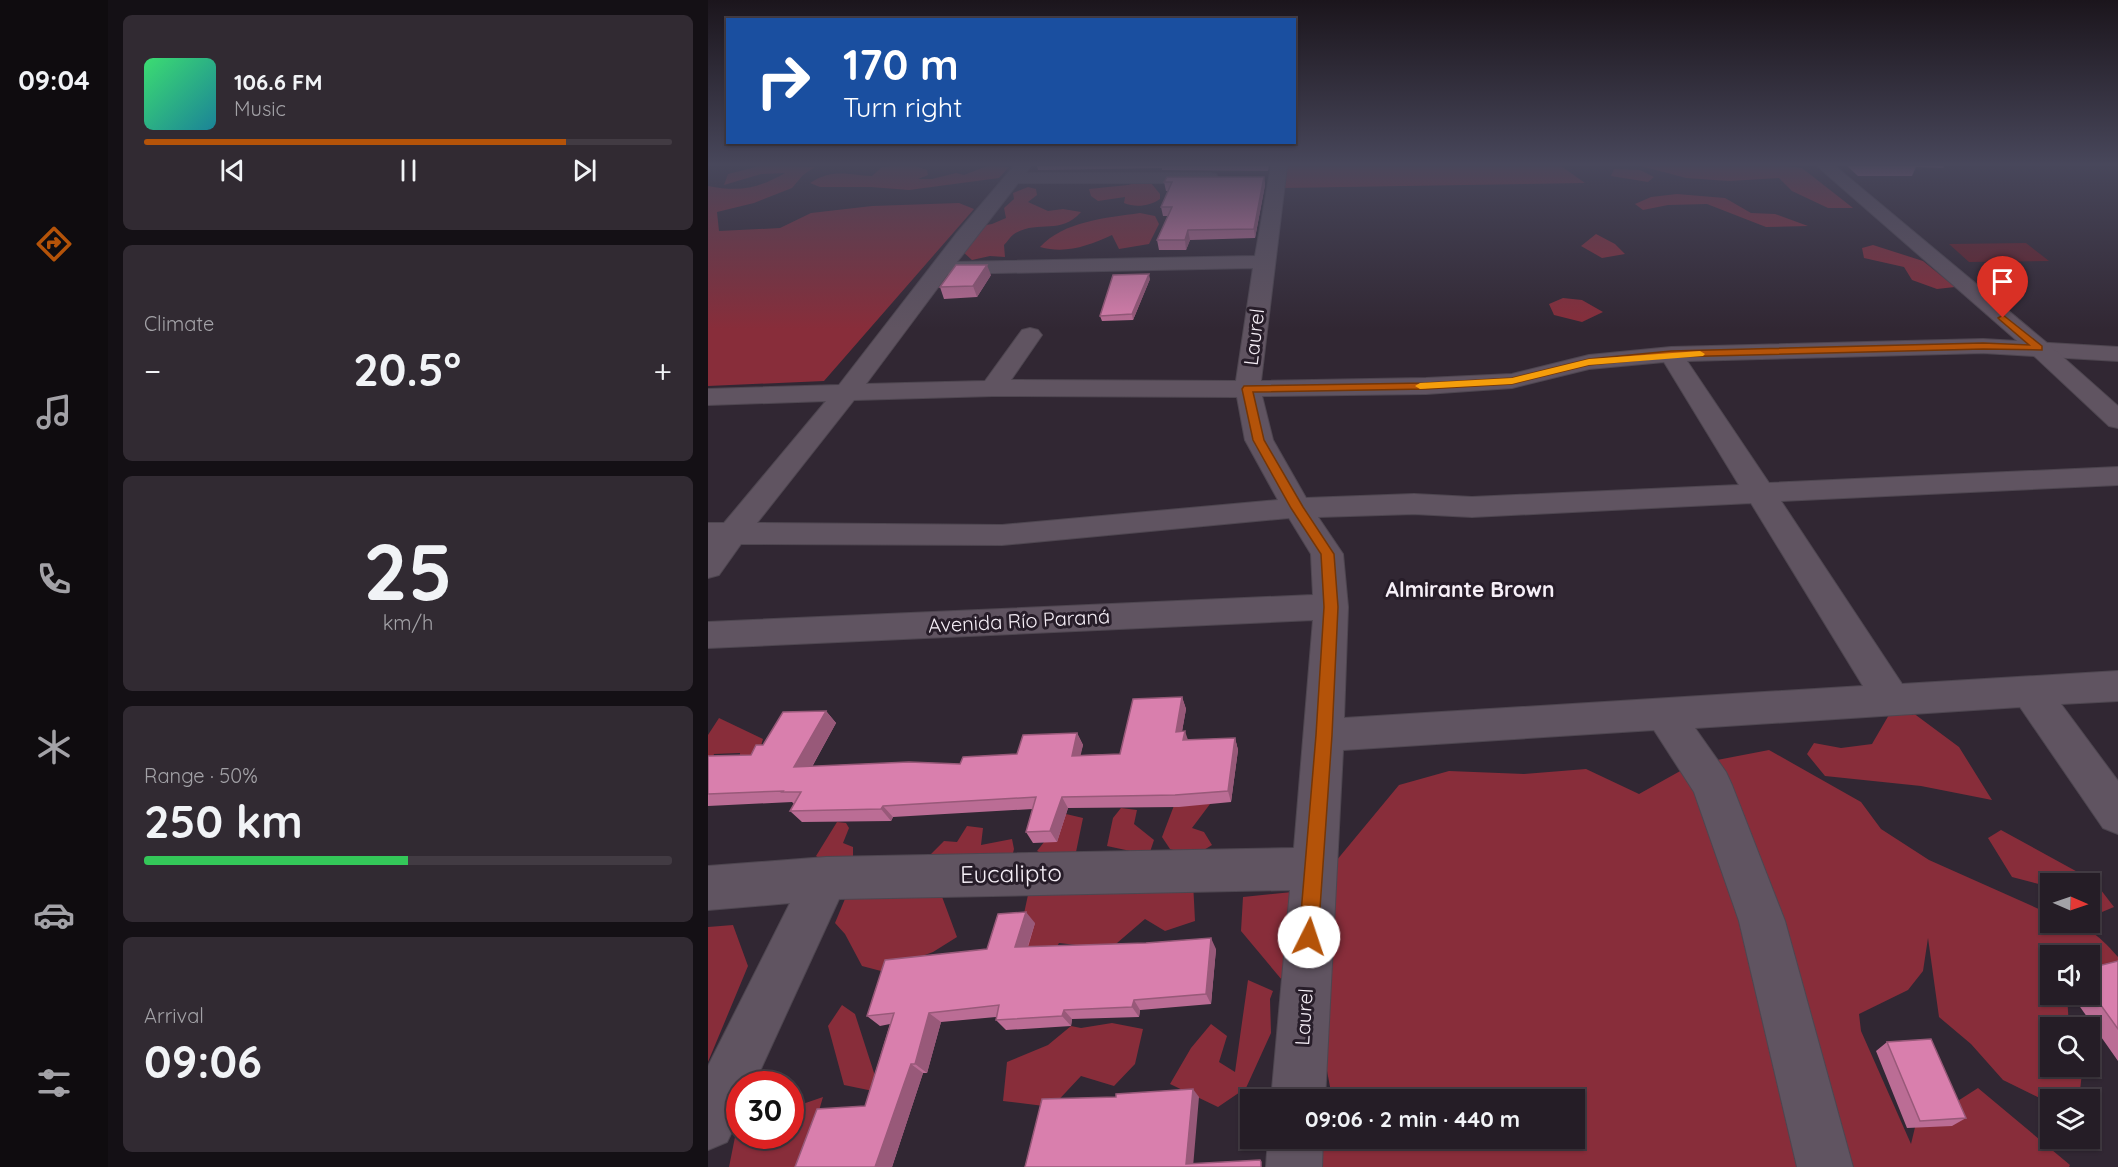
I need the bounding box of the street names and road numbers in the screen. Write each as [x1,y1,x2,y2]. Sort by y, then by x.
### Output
street label: Laurel [1238,307,1269,367]
street label: Avenida Río Paraná [927,603,1111,638]
street label: Eucalipto [960,857,1062,889]
street label: Laurel [1289,988,1318,1046]

